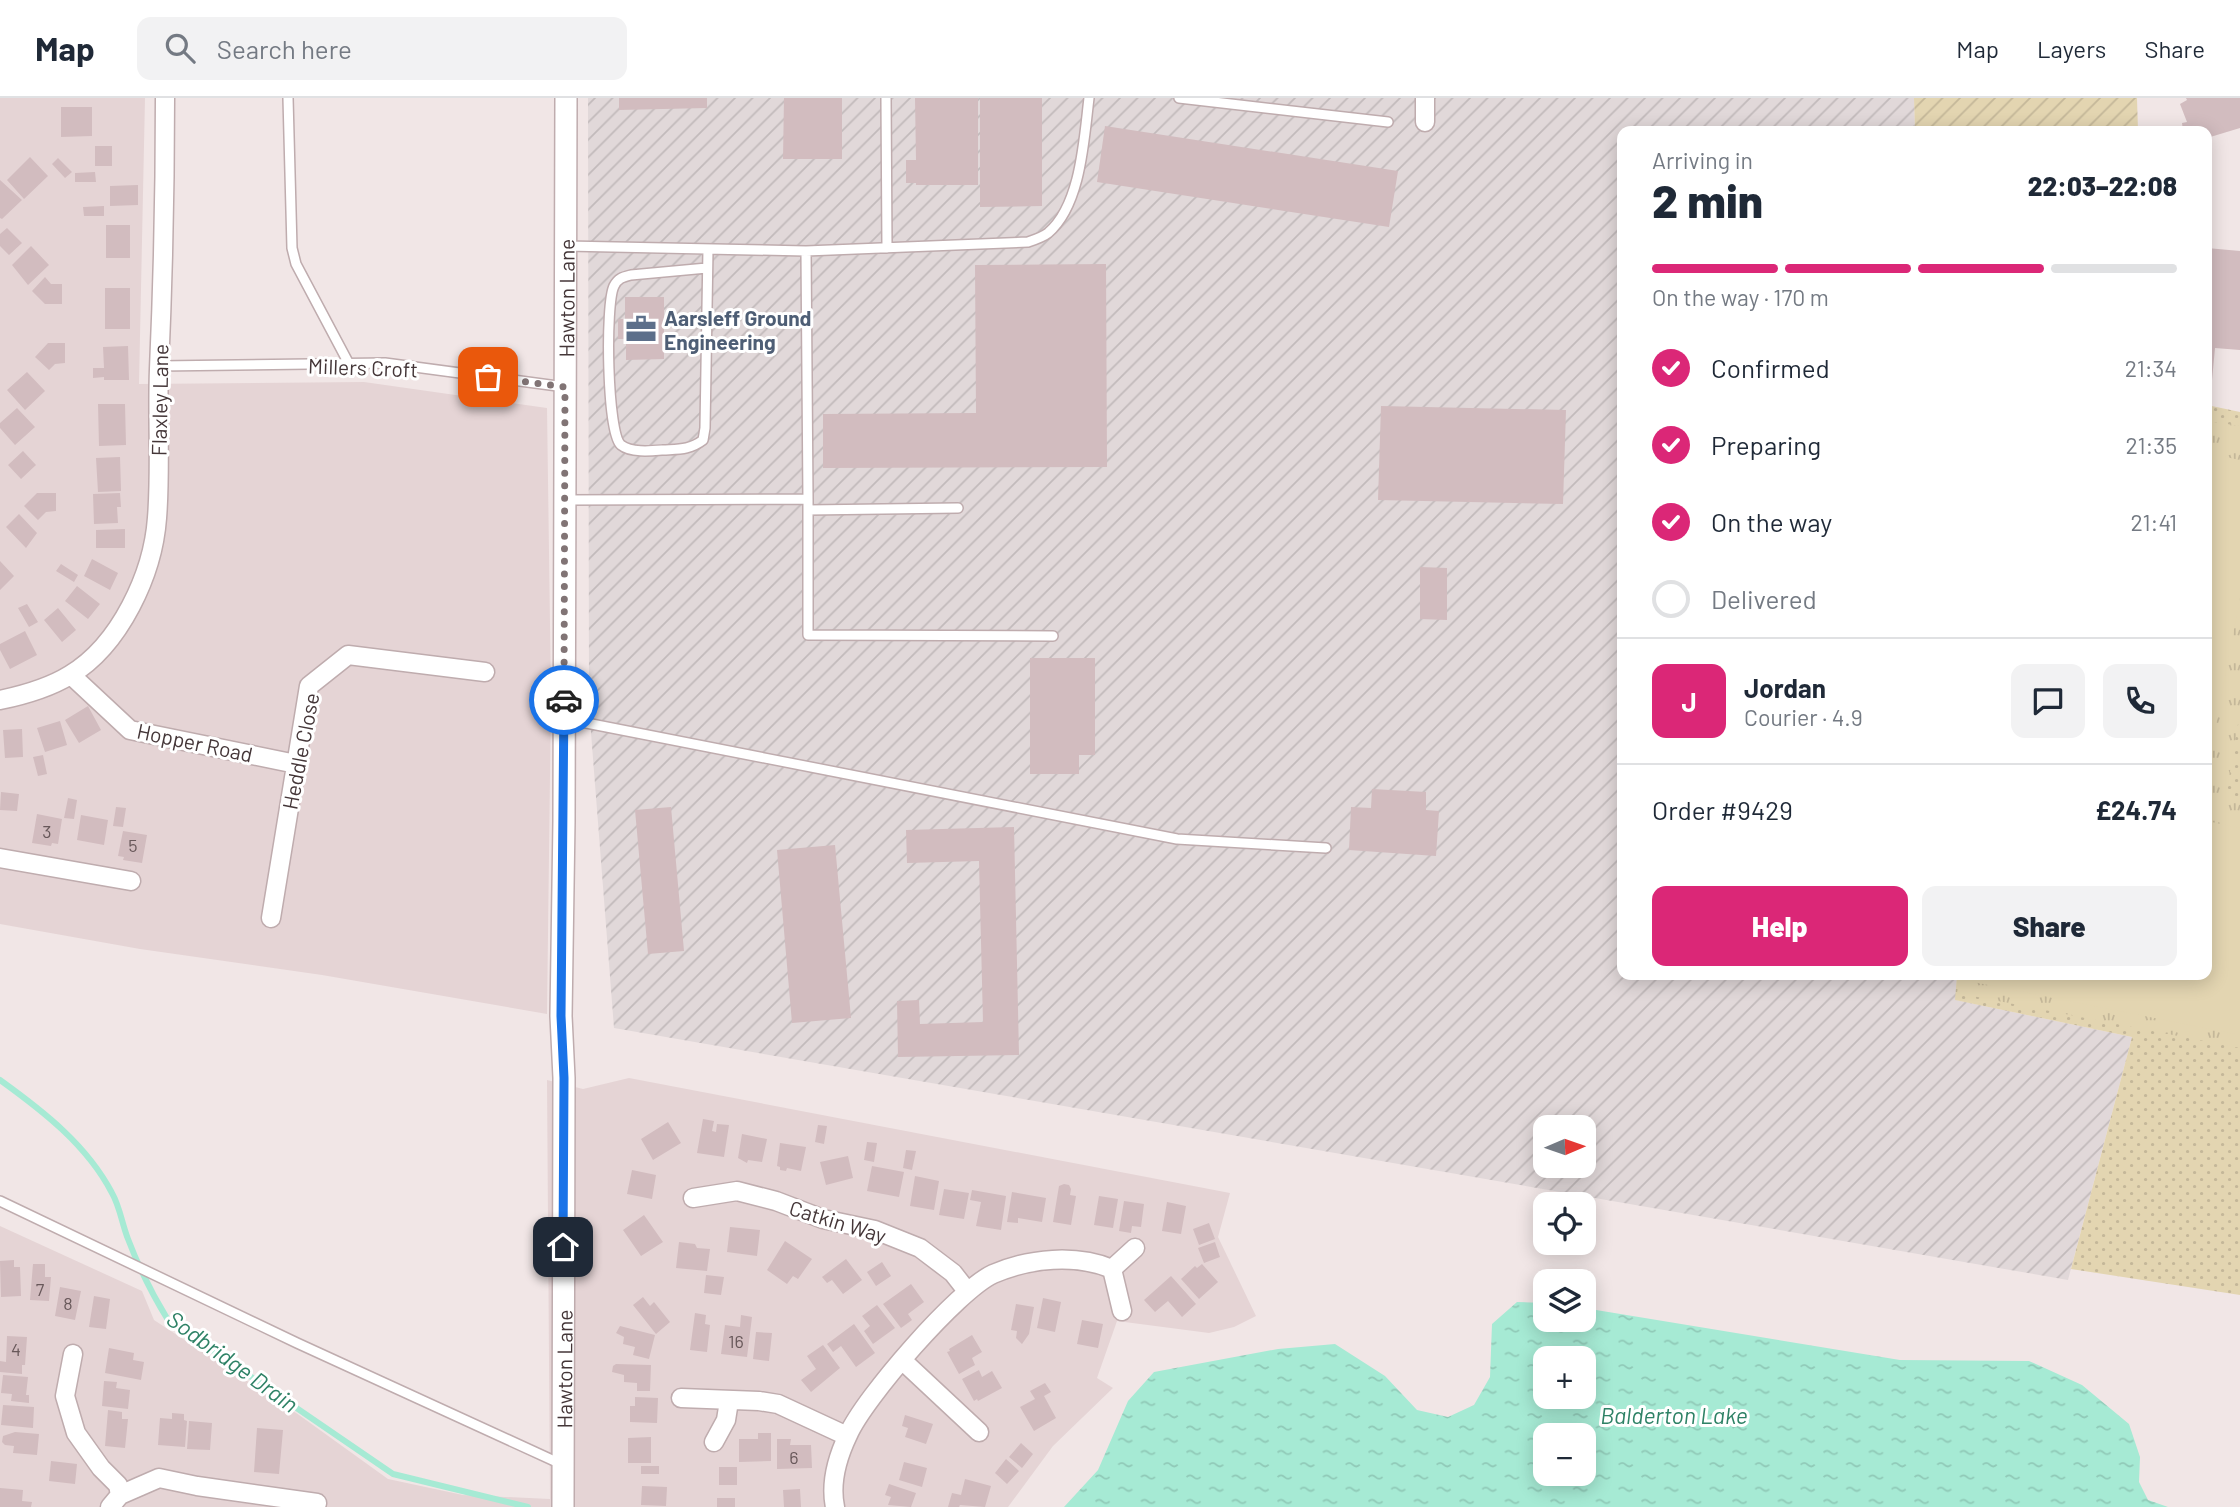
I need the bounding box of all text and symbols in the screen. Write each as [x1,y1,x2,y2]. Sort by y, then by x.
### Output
search box [137,17,627,80]
text: Map [35,28,95,68]
icon: search [161,29,199,67]
text: Search here [217,33,352,64]
text: Map [1956,34,1999,63]
text: Layers [2037,34,2106,63]
text: Share [2144,34,2205,63]
text: Arriving in [1652,146,1753,174]
text: 22:03–22:08 [2028,170,2177,201]
text: 2 min [1652,172,1763,227]
street label: Hawton Lane [553,239,578,358]
text: On the way · 170 m [1652,283,1829,311]
place label: Aarsleff Ground Engineering [664,305,811,354]
office icon: Aarsleff Ground Engineering [624,312,658,346]
street label: Flaxley Lane [146,344,172,456]
pin [458,347,518,407]
icon: check [1652,349,1690,387]
text: Confirmed [1711,352,1830,383]
street label: Millers Croft [308,353,418,381]
text: 21:34 [2125,354,2177,382]
icon: bag [469,358,507,396]
icon: check [1652,426,1690,464]
text: Preparing [1711,429,1821,460]
text: 21:35 [2125,431,2177,459]
icon: check [1652,503,1690,541]
text: On the way [1711,506,1832,537]
text: 21:41 [2131,508,2177,536]
text: Delivered [1711,583,1817,614]
button: chat [2011,664,2085,738]
button: phone [2103,664,2177,738]
courier [529,665,599,735]
text: Jordan [1744,672,1826,703]
icon: car [545,681,583,719]
text: J [1681,686,1697,717]
street label: Heddle Close [276,690,324,812]
text: Courier · 4.9 [1744,703,1863,731]
street label: Hopper Road [135,718,255,766]
text: Order #9429 [1652,794,1793,825]
text: £24.74 [2095,794,2177,825]
house number: 3 [42,820,52,842]
house number: 5 [128,834,138,856]
button: Help [1652,886,1908,966]
button: Share [1922,886,2177,966]
north arrow [1533,1115,1596,1178]
map controls [1533,1115,1596,1486]
button: locate [1533,1192,1596,1255]
street label: Catkin Way [787,1194,890,1248]
pin [533,1217,593,1277]
icon: home [544,1228,582,1266]
button: layers [1533,1269,1596,1332]
house number: 7 [36,1278,45,1300]
house number: 8 [63,1292,73,1314]
water label: Sodbridge Drain [162,1304,304,1418]
street label: Hawton Lane [551,1310,576,1428]
house number: 16 [728,1330,744,1352]
house number: 4 [11,1338,21,1360]
button: + [1533,1346,1596,1409]
water label: Balderton Lake [1600,1401,1748,1429]
button: − [1533,1423,1596,1486]
house number: 6 [789,1446,799,1468]

